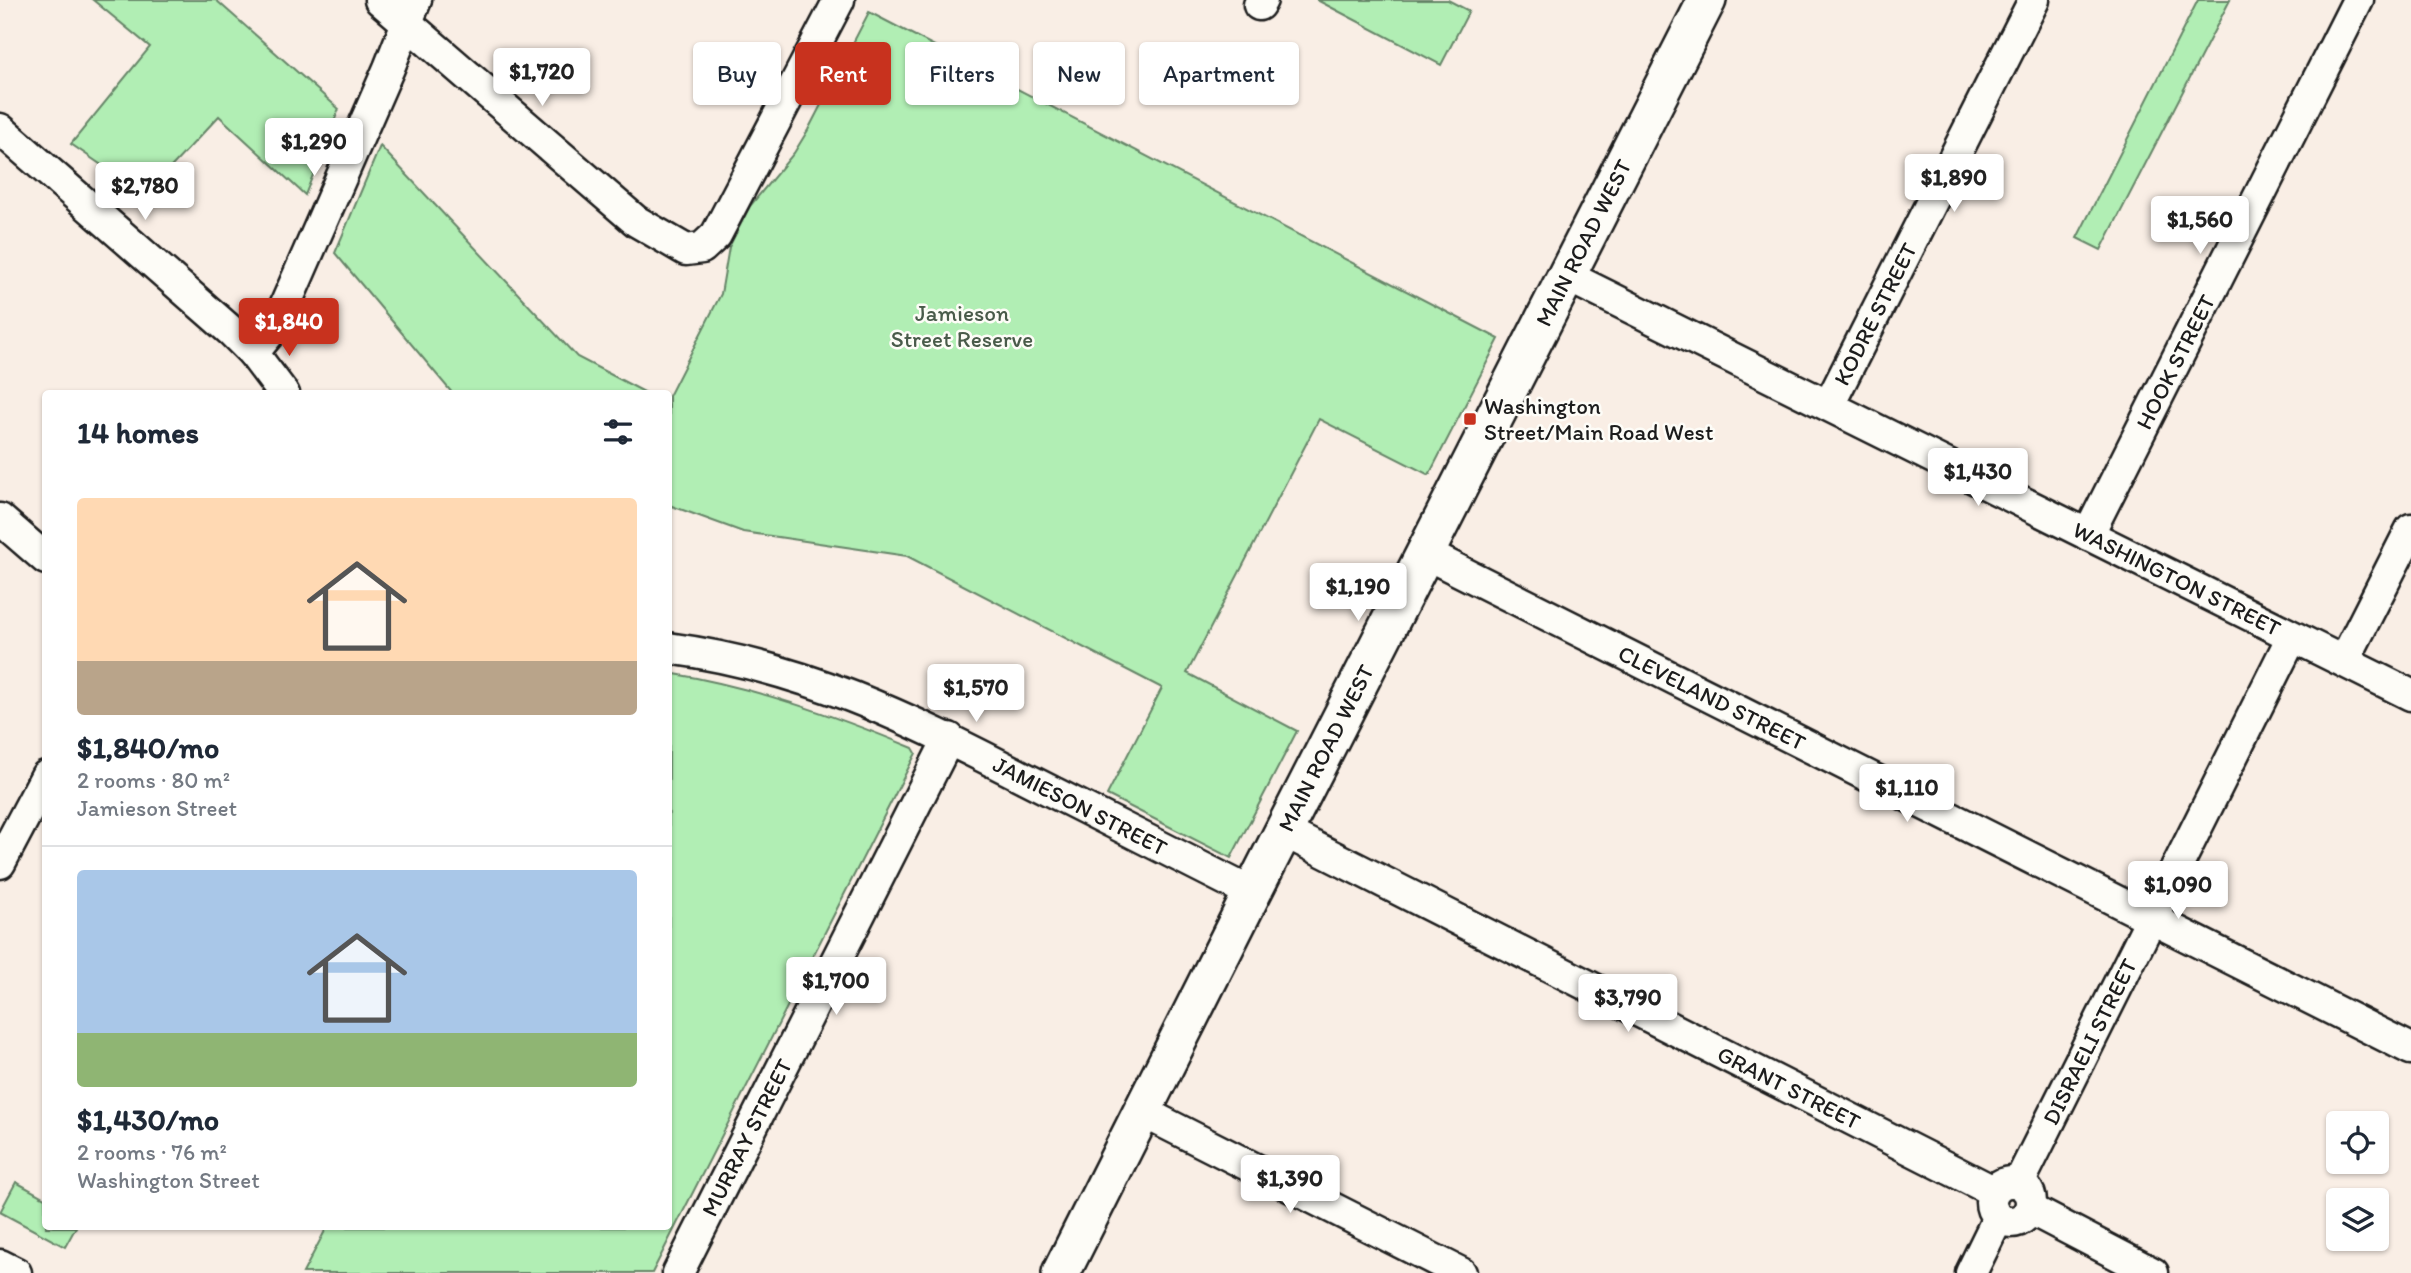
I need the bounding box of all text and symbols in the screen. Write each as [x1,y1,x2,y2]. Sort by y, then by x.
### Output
chip: Buy [693,42,781,105]
chip: Rent [795,42,891,105]
chip: Filters [905,42,1019,105]
chip: New [1033,42,1125,105]
chip: Apartment [1139,42,1299,105]
pin: $1,720 [485,48,599,108]
text: $1,720 [509,57,575,85]
pin: $1,290 [257,118,371,178]
text: $1,290 [281,127,347,155]
street label: MAIN ROAD WEST [1529,154,1638,331]
pin: $1,890 [1897,154,2011,214]
pin: $2,780 [88,162,202,222]
text: $1,890 [1921,163,1987,191]
text: $2,780 [111,171,179,199]
pin: $1,560 [2143,196,2257,256]
text: $1,560 [2167,205,2233,233]
street label: KODRE STREET [1827,238,1923,390]
street label: HOOK STREET [2130,290,2221,434]
pin: $1,840 [232,298,346,358]
park label: Jamieson Street Reserve [891,299,1033,353]
text: $1,840 [255,307,323,335]
place label: Washington Street/Main Road West [1484,392,1714,446]
marker: Washington Street/Main Road West [1462,411,1478,427]
icon: filters [599,413,637,451]
text: 14 homes [77,414,199,451]
pin: $1,430 [1921,448,2035,508]
text: $1,430 [1944,457,2012,485]
street label: WASHINGTON STREET [2068,515,2286,642]
icon: home [294,543,420,669]
pin: $1,190 [1301,564,1415,623]
text: $1,190 [1326,572,1390,600]
street label: CLEVELAND STREET [1613,639,1810,757]
street label: MAIN ROAD WEST [1272,660,1380,836]
pin: $1,570 [919,664,1033,724]
text: $1,570 [943,673,1009,701]
text: $1,840/mo [77,729,219,766]
street label: JAMIESON STREET [988,750,1172,862]
pin: $1,110 [1850,764,1964,824]
text: 2 rooms · 80 m² [77,766,230,794]
text: $1,110 [1875,773,1939,801]
text: Jamieson Street [77,794,237,822]
pin: $1,090 [2121,862,2235,921]
text: $1,090 [2144,870,2212,898]
icon: home [294,915,420,1041]
street label: DISRAELI STREET [2036,954,2143,1129]
pin: $1,700 [779,958,893,1017]
text: $1,700 [802,966,870,994]
pin: $3,790 [1571,974,1685,1034]
text: $3,790 [1594,983,1662,1011]
street label: GRANT STREET [1713,1040,1865,1135]
street label: MURRAY STREET [695,1054,798,1221]
text: $1,430/mo [77,1101,219,1138]
map controls [2326,1111,2389,1251]
button: locate [2326,1111,2389,1174]
text: 2 rooms · 76 m² [77,1138,227,1166]
pin: $1,390 [1233,1156,1347,1215]
text: $1,390 [1257,1164,1323,1192]
text: Washington Street [77,1166,260,1194]
button: layers [2326,1188,2389,1251]

